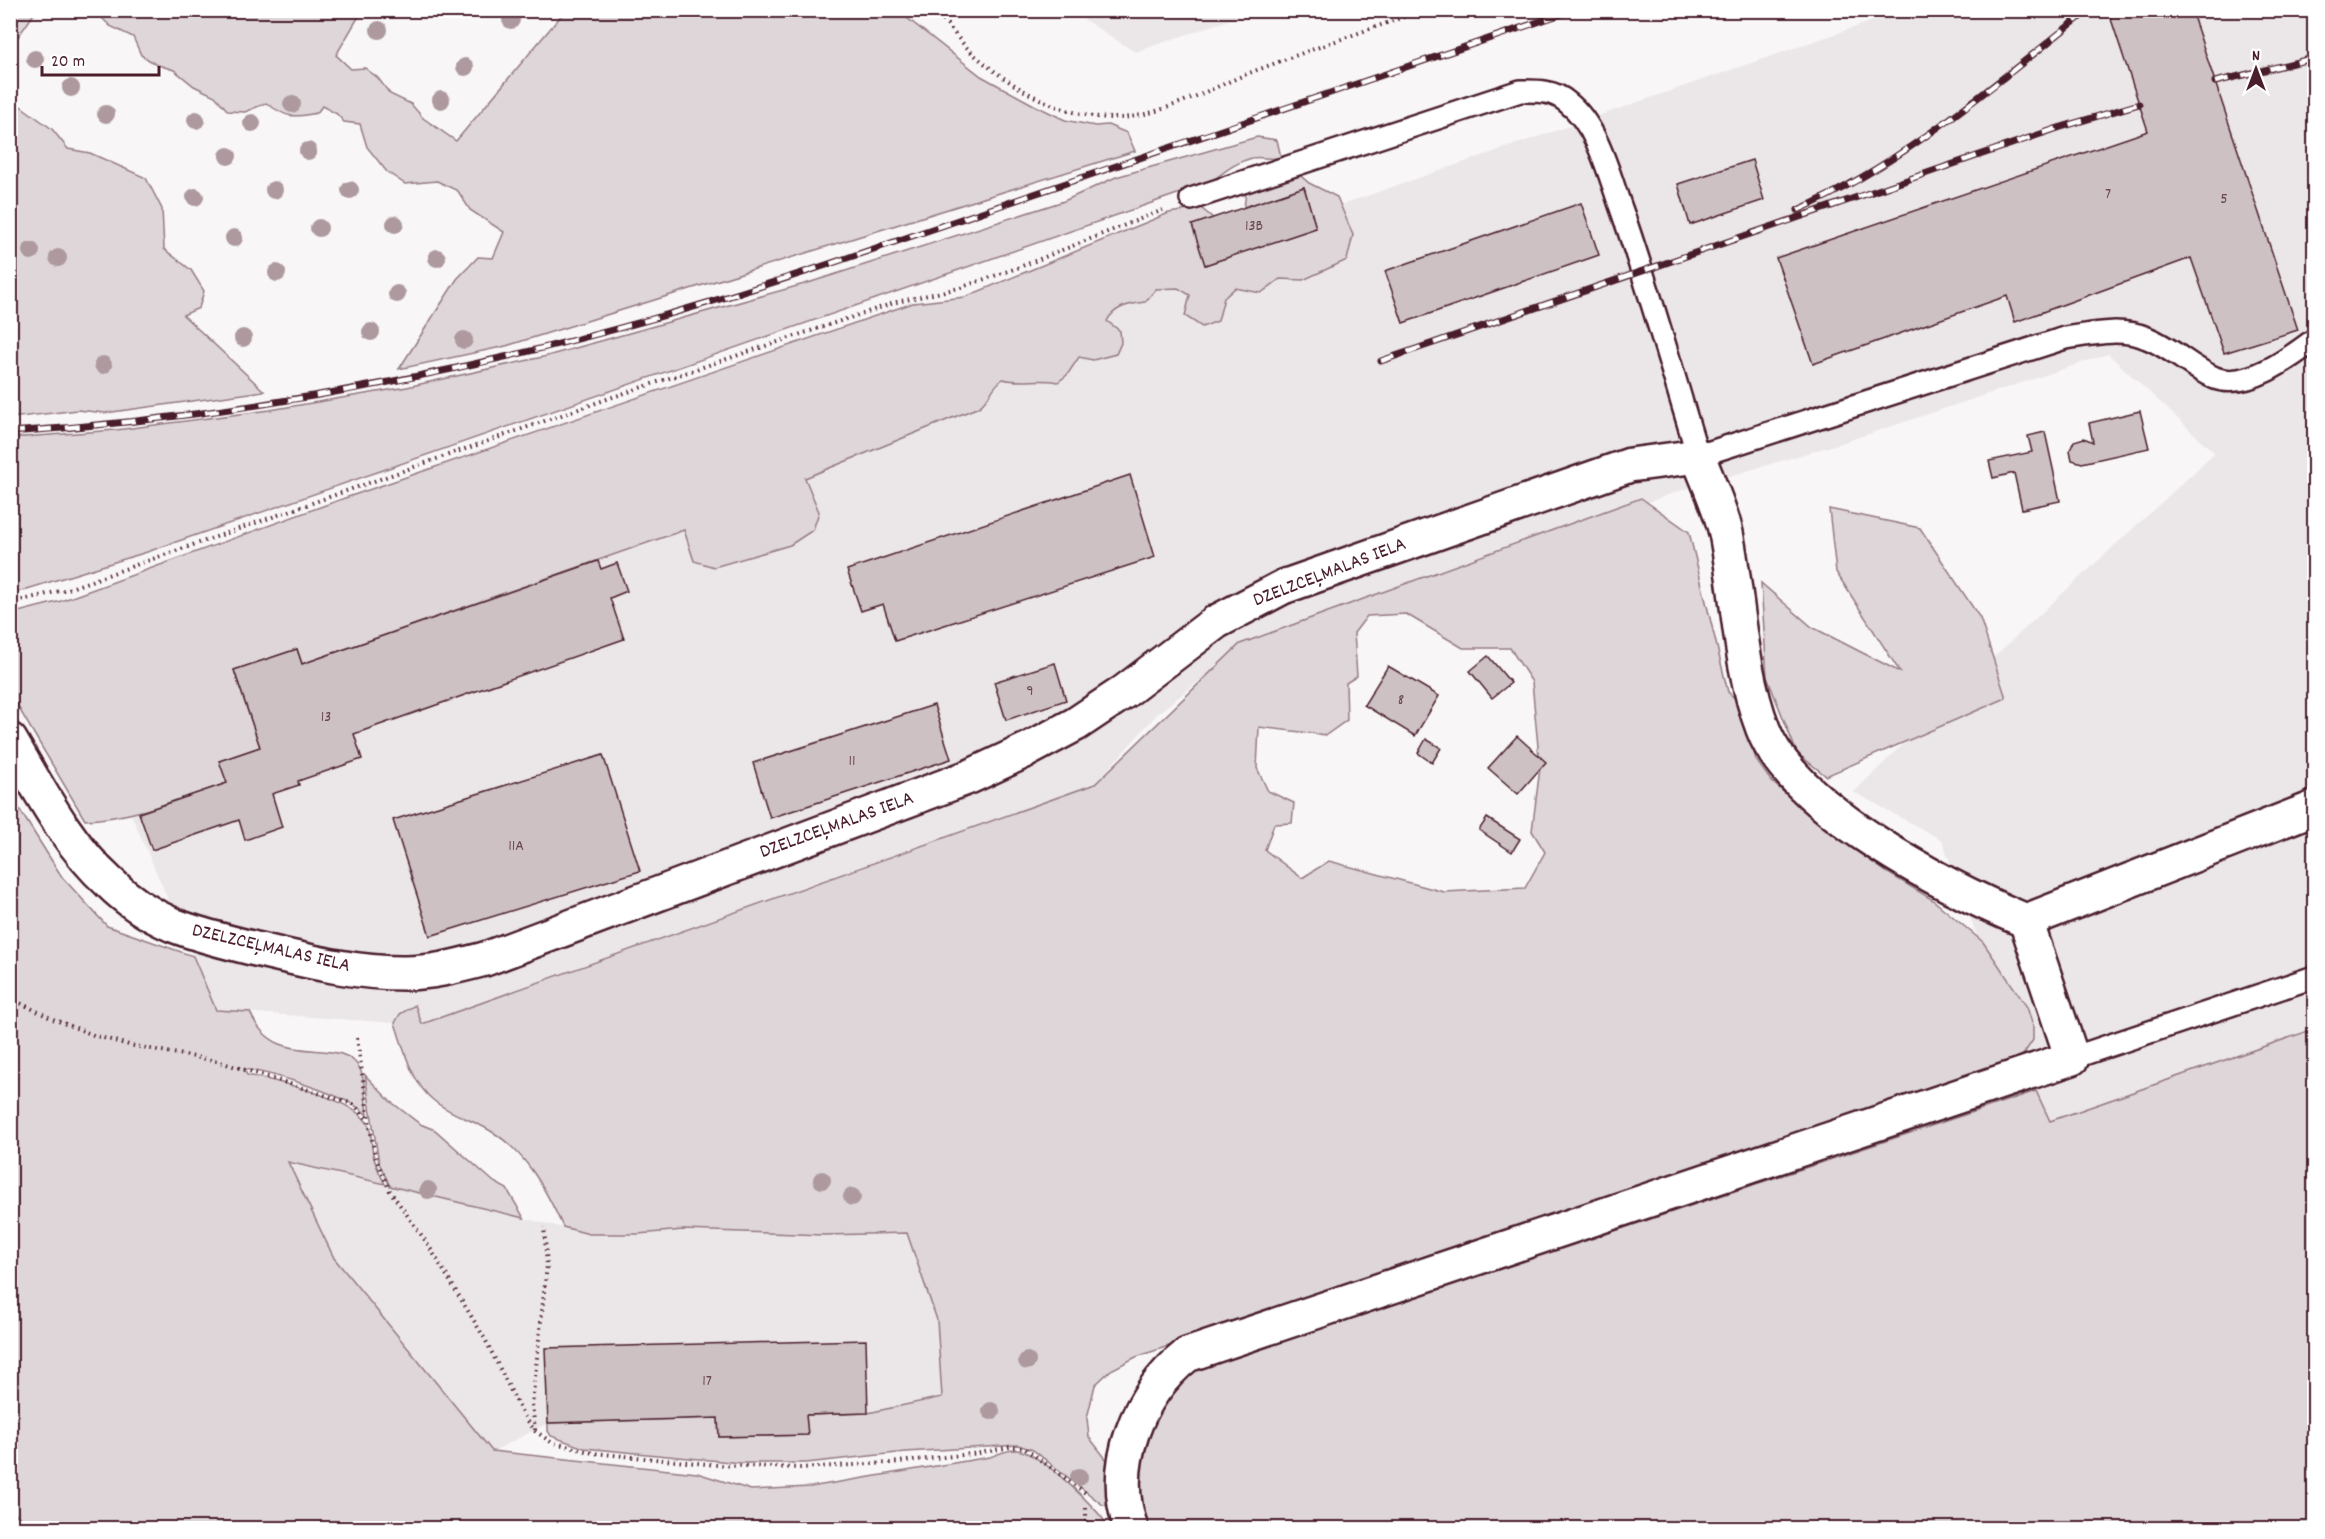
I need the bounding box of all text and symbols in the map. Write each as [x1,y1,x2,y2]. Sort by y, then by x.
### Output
scale bar [42,39,159,77]
north arrow [2226,39,2286,99]
text: N [2252,45,2260,68]
text: 20 m [51,50,85,75]
house number: 7 [2105,183,2111,206]
house number: 5 [2220,188,2228,211]
house number: 13B [1245,215,1263,238]
street label: DZELZCEĻMALAS IELA [1249,531,1411,615]
house number: 9 [1026,680,1034,703]
house number: 8 [1398,689,1404,712]
house number: 13 [321,706,331,729]
house number: 11 [848,750,856,773]
street label: DZELZCEĻMALAS IELA [756,785,918,867]
house number: 11A [508,835,524,858]
street label: DZELZCEĻMALAS IELA [189,917,353,981]
house number: 17 [702,1370,712,1393]

